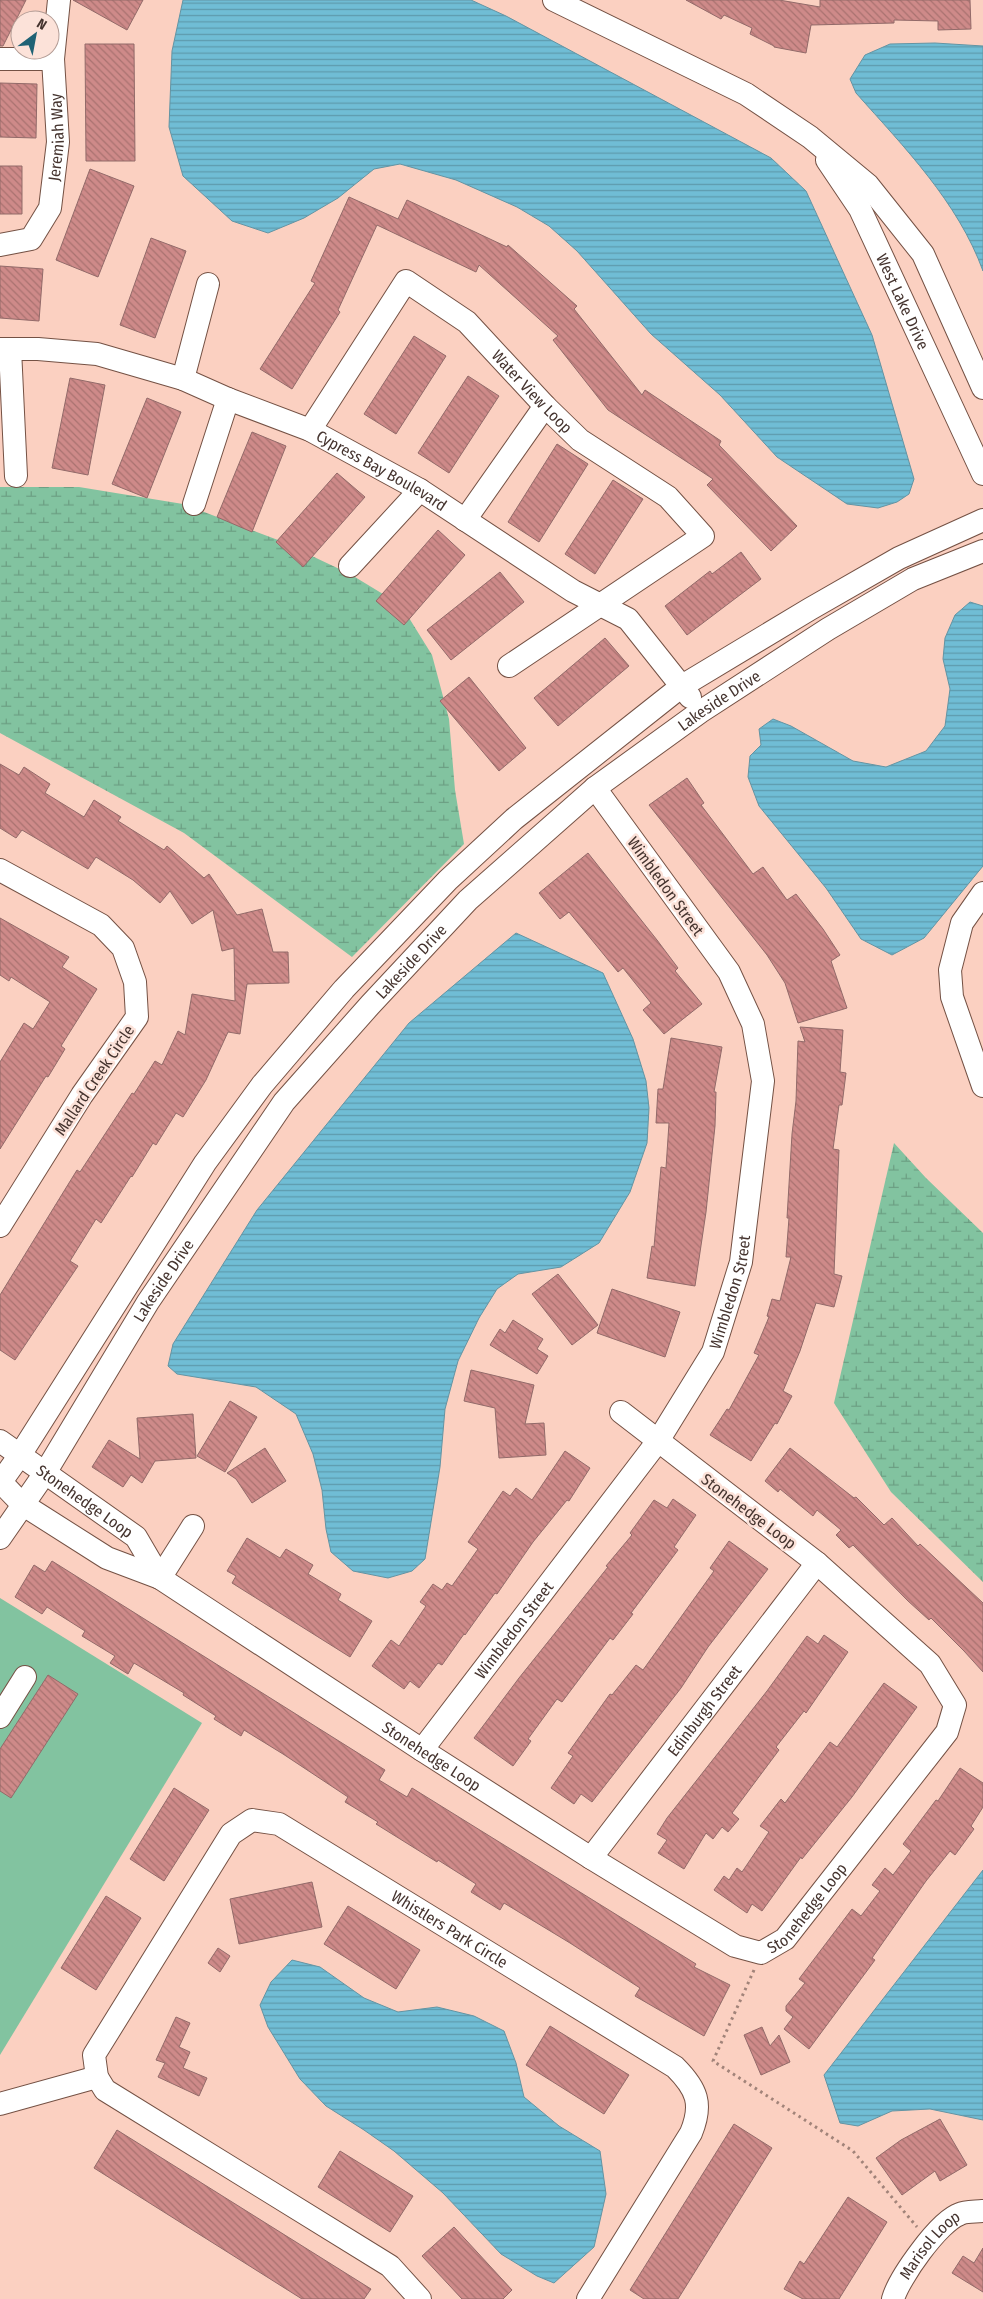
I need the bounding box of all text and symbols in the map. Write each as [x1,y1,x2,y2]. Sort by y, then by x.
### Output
north arrow [10,10,60,60]
text: N [34,15,50,34]
street label: Jeremiah Way [44,92,68,182]
street label: West Lake Drive [872,251,933,353]
street label: Water View Loop [488,346,576,437]
street label: Cypress Bay Boulevard [313,426,450,515]
street label: Lakeside Drive [674,666,764,735]
street label: Wimbledon Street [623,833,708,940]
street label: Lakeside Drive [372,920,451,1003]
street label: Mallard Creek Circle [50,1021,138,1139]
street label: Wimbledon Street [706,1233,754,1351]
street label: Lakeside Drive [129,1236,198,1325]
street label: Stonehedge Loop [33,1461,137,1542]
street label: Stonehedge Loop [698,1470,800,1553]
street label: Wimbledon Street [471,1577,558,1683]
street label: Edinburgh Street [664,1661,746,1760]
street label: Stonehedge Loop [379,1718,484,1795]
street label: Stonehedge Loop [764,1859,851,1957]
street label: Whistlers Park Circle [388,1886,511,1972]
street label: Marisol Loop [895,2207,963,2283]

